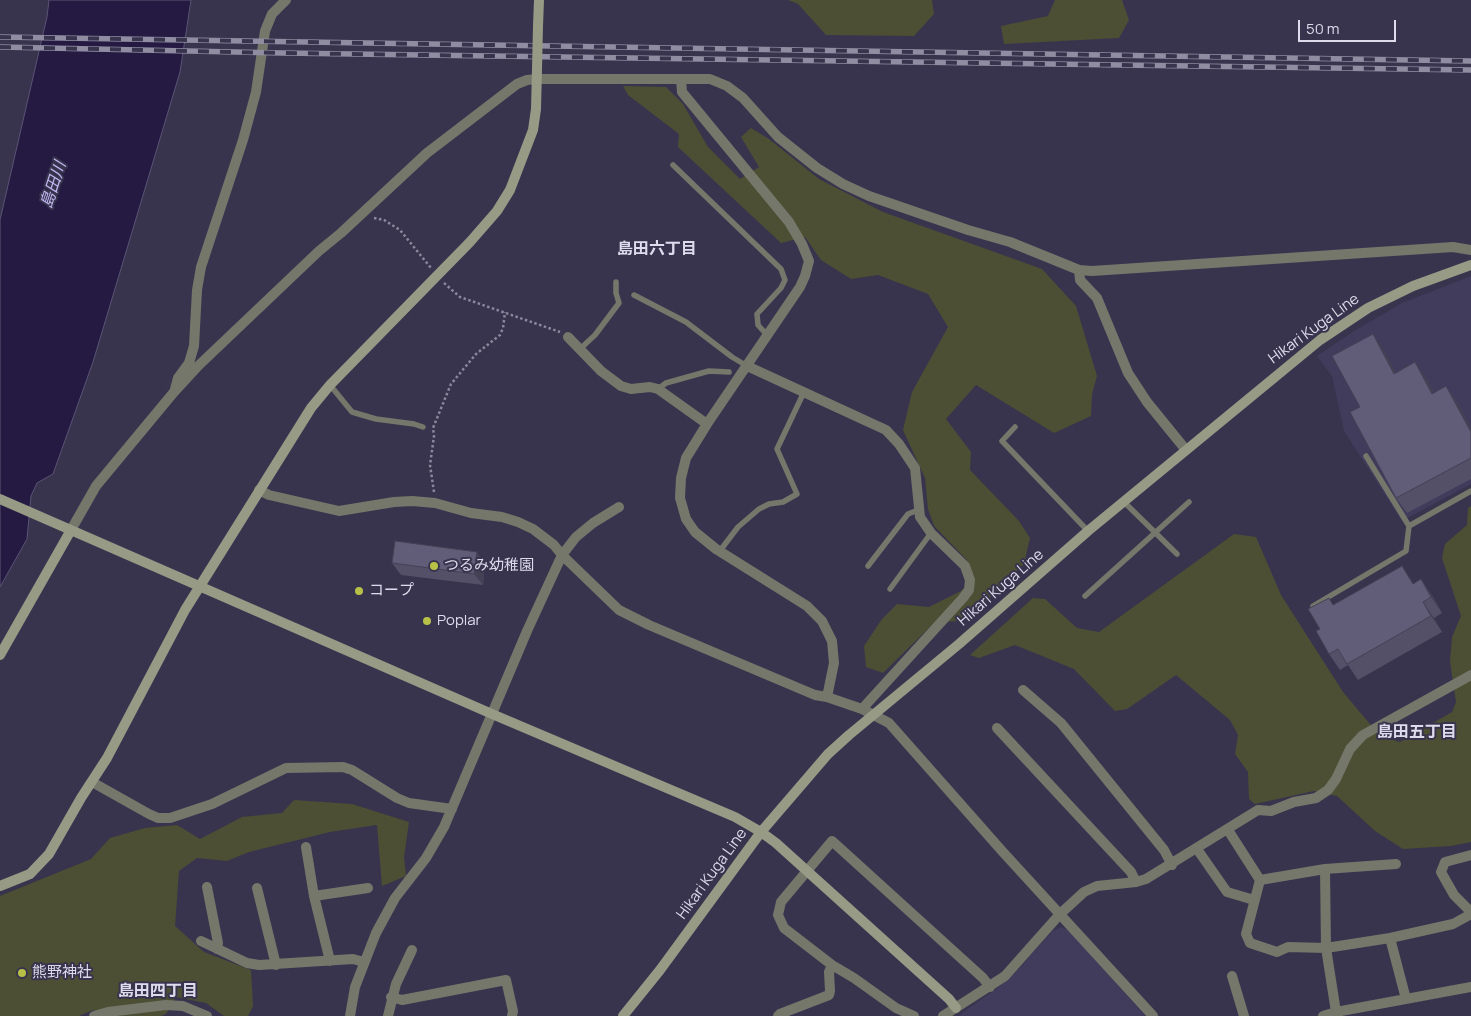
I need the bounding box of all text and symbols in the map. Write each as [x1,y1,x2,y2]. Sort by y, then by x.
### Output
scale bar [1301,10,1398,42]
text: 50 m [1306,18,1340,39]
water label: 島田川 [37,159,71,211]
district label: 島田六丁目 [617,240,697,260]
street label: Hikari Kuga Line [1265,290,1363,368]
street label: Hikari Kuga Line [954,546,1048,630]
place label: つるみ幼稚園 [444,557,534,575]
marker: つるみ幼稚園 [428,560,440,572]
place label: コープ [369,582,414,600]
marker: コープ [353,585,365,597]
place label: Poplar [437,612,481,630]
marker: Poplar [421,615,433,627]
district label: 島田五丁目 [1377,723,1457,743]
street label: Hikari Kuga Line [673,825,751,923]
place label: 熊野神社 [32,964,92,982]
marker: 熊野神社 [16,967,28,979]
district label: 島田四丁目 [118,982,198,1002]

